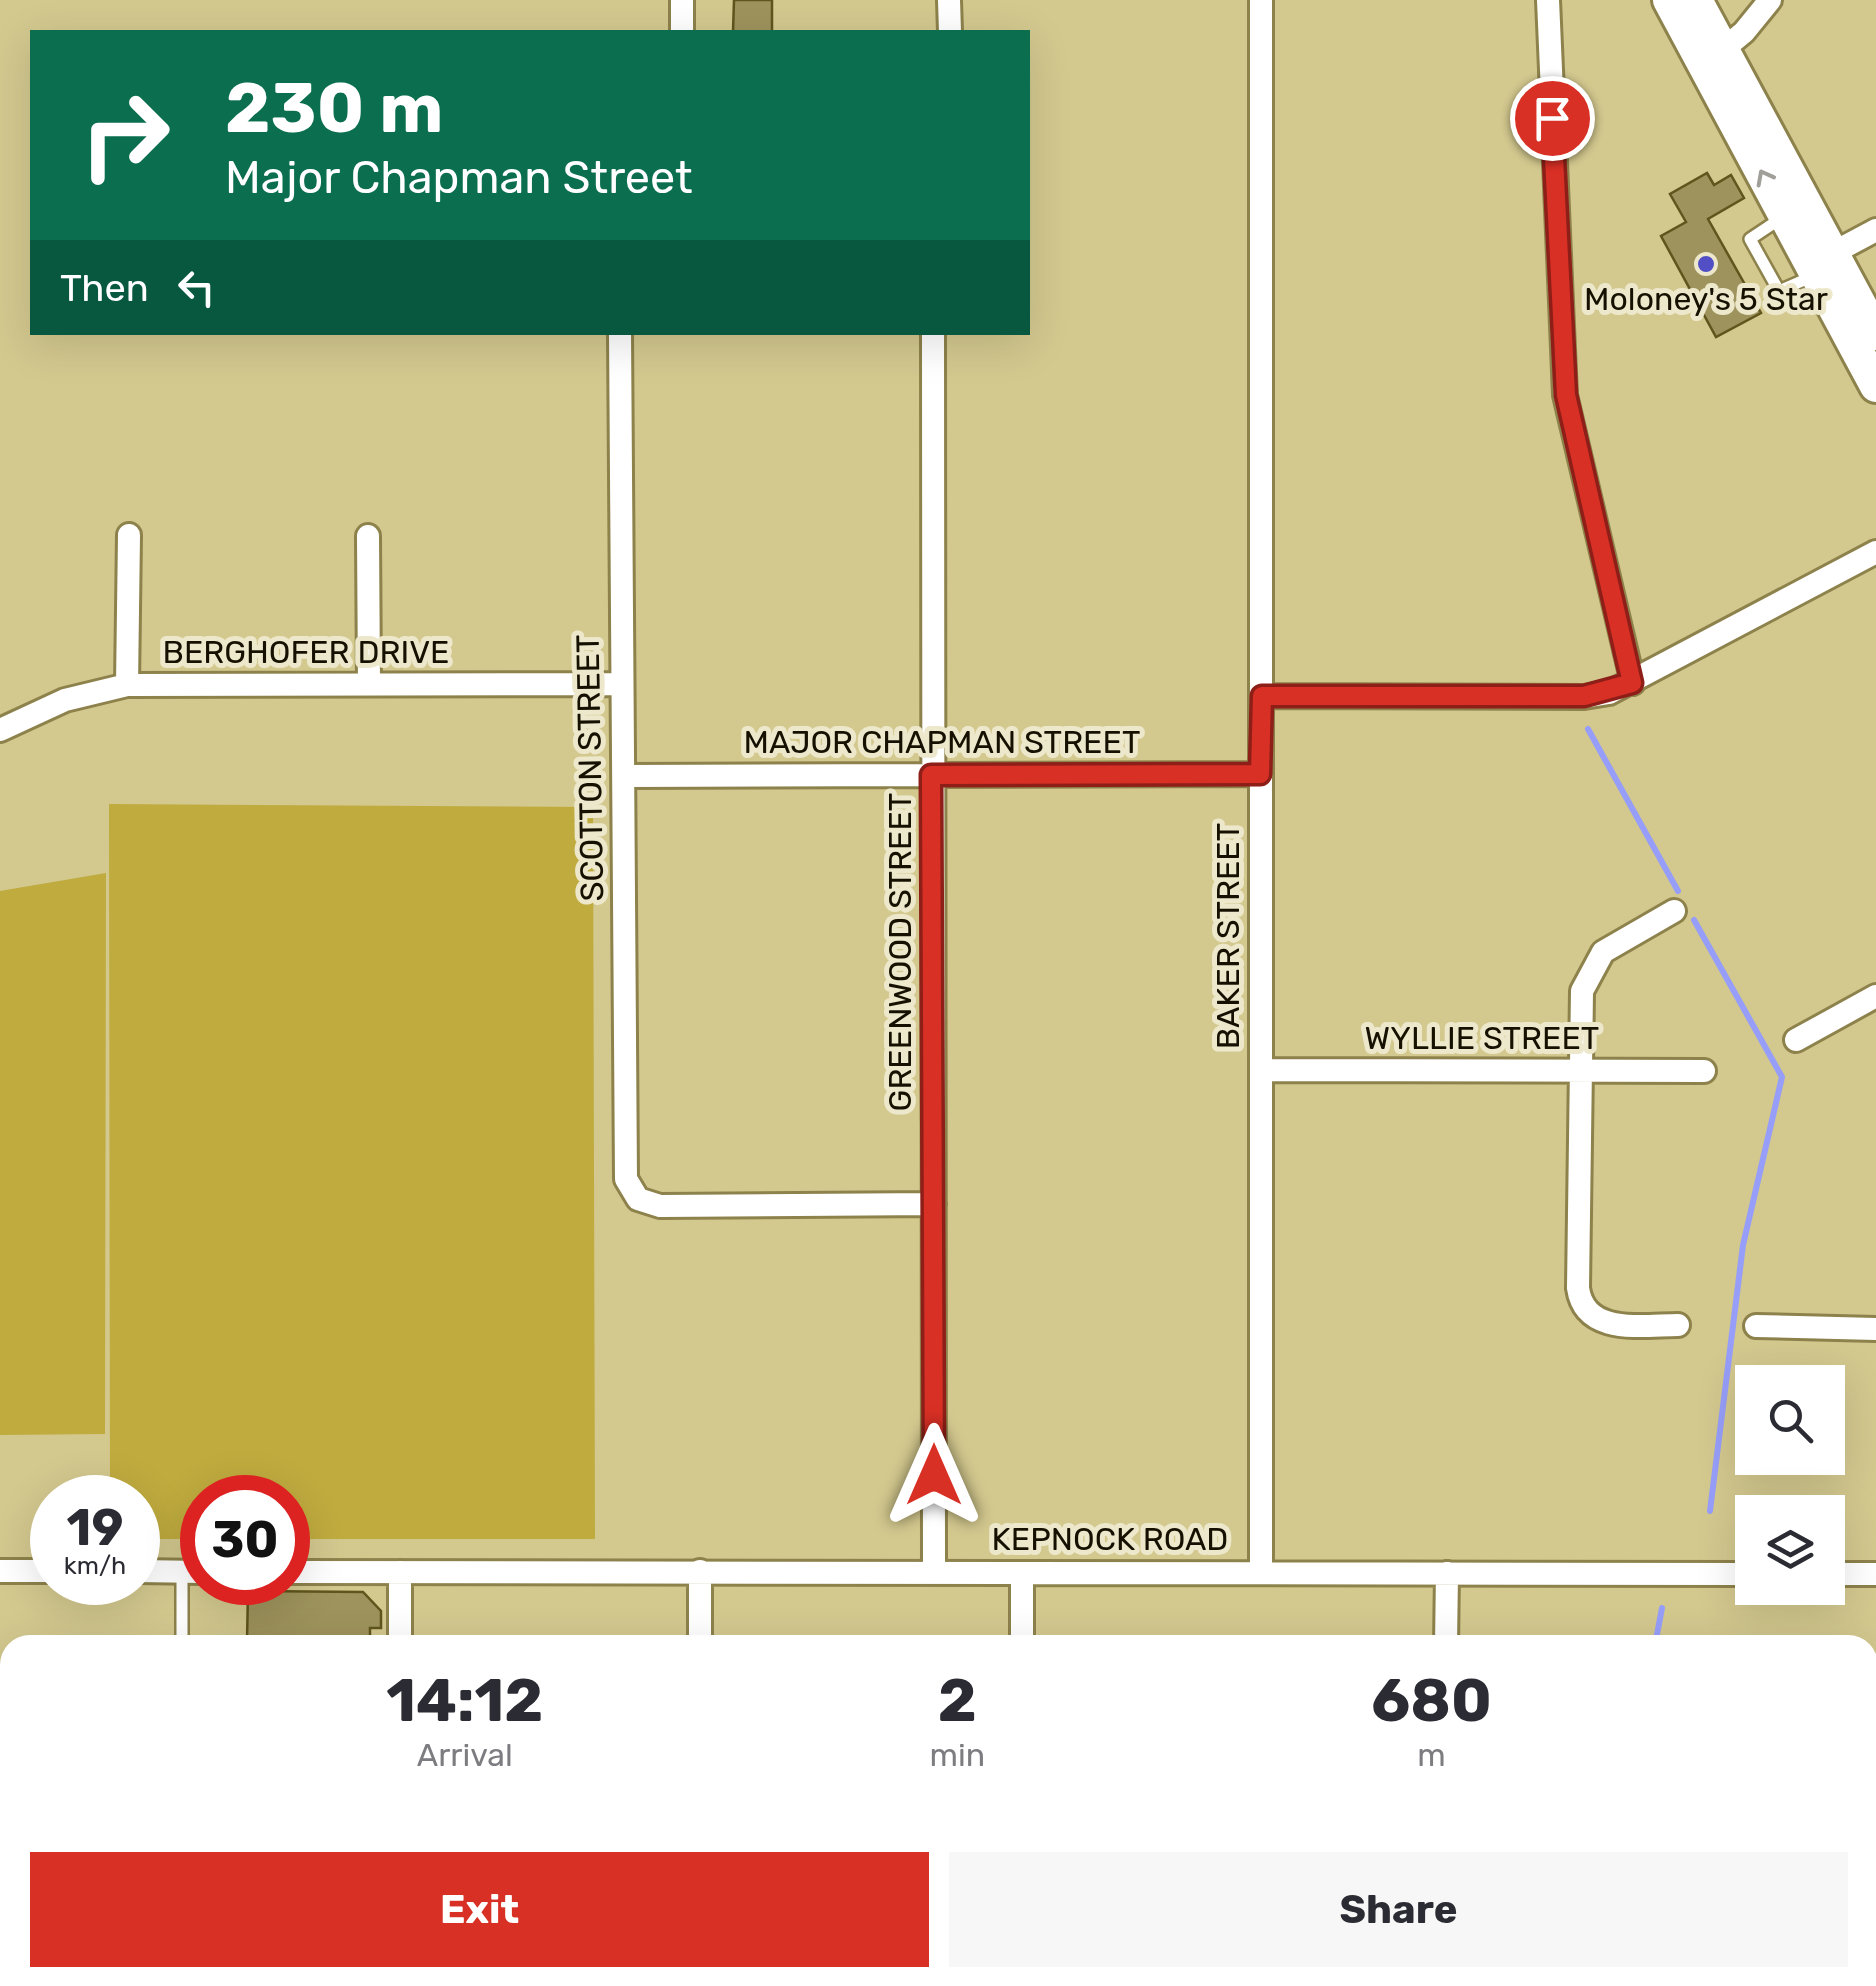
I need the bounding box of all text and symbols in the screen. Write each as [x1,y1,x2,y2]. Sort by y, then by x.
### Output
text: 230 m [225,67,443,150]
icon: right [60,70,190,200]
pin [1510,76,1595,161]
icon: arrive [1525,91,1580,146]
text: Major Chapman Street [225,151,693,204]
one-way arrow [1756,169,1776,187]
marker: Moloney's 5 Star [1695,253,1717,275]
icon: left [169,260,224,315]
text: Then [60,265,149,311]
place label: Moloney's 5 Star [1584,280,1828,318]
street label: BERGHOFER DRIVE [163,633,449,671]
street label: SCOTTON STREET [569,634,611,902]
street label: MAJOR CHAPMAN STREET [744,723,1140,761]
street label: GREENWOOD STREET [881,793,919,1111]
street label: BAKER STREET [1209,823,1247,1049]
street label: WYLLIE STREET [1365,1019,1599,1057]
map controls [1735,1365,1845,1605]
button: search [1735,1365,1845,1475]
position arrow [882,1423,986,1527]
speed limit sign: 30 [180,1475,310,1605]
button: layers [1735,1495,1845,1605]
text: 19 [67,1498,123,1558]
street label: KEPNOCK ROAD [992,1520,1228,1558]
text: km/h [64,1551,126,1580]
text: 14:12 [386,1665,543,1736]
text: 2 [938,1665,977,1736]
text: 680 [1371,1665,1492,1736]
text: Arrival [417,1736,513,1774]
text: min [930,1736,985,1774]
text: m [1417,1736,1446,1774]
button: Exit [30,1852,929,1967]
button: Share [949,1852,1848,1967]

